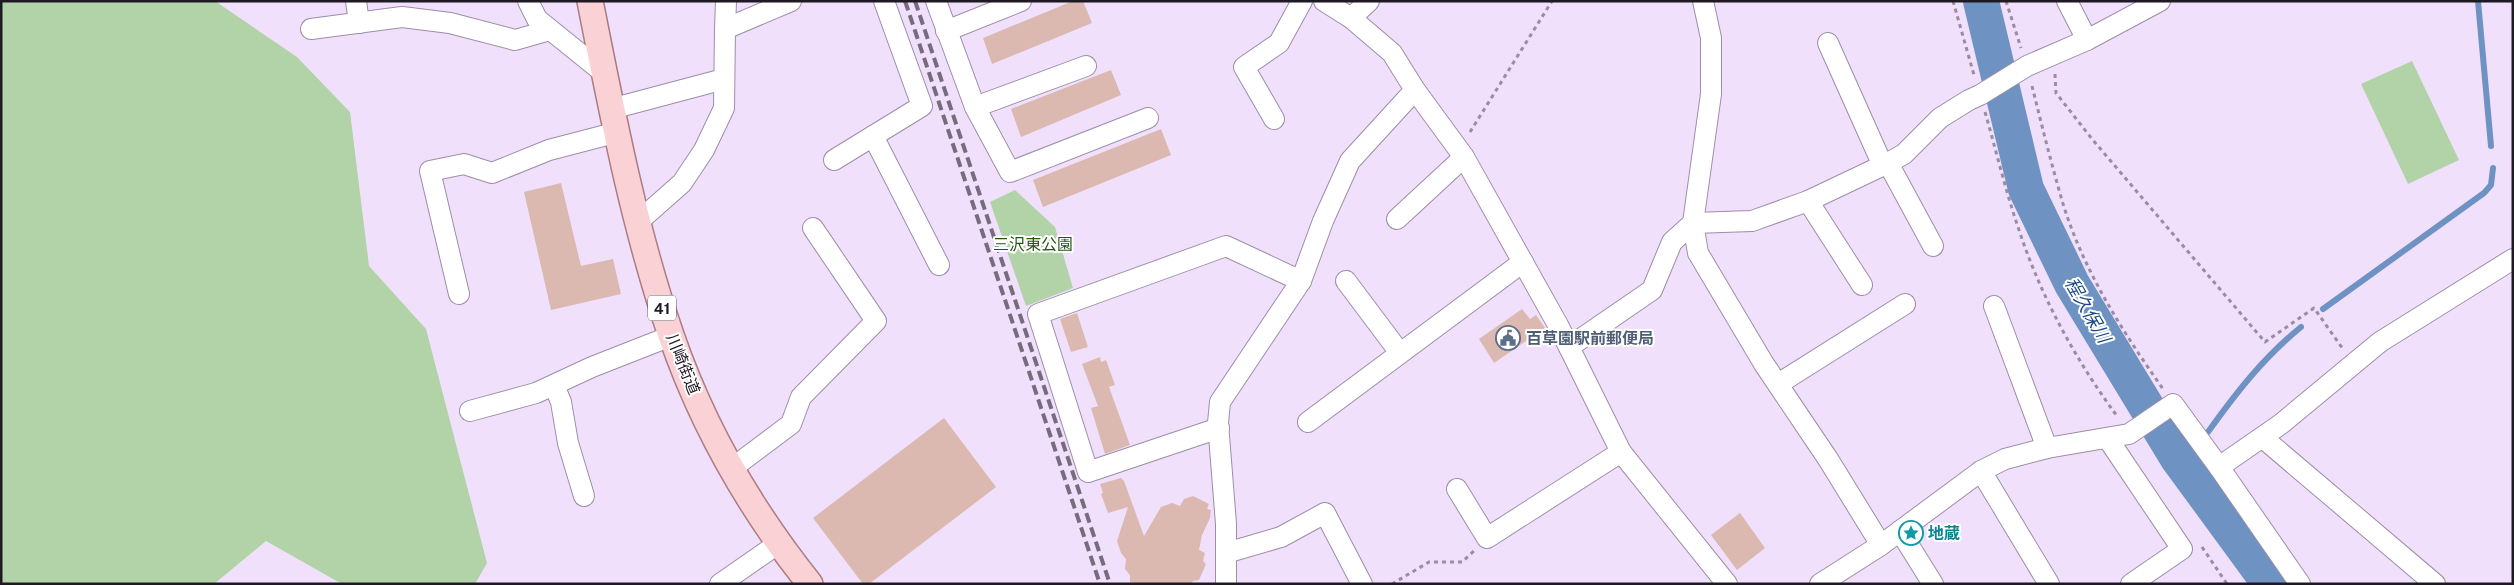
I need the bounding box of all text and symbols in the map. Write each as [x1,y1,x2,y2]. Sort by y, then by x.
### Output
park label: 三沢東公園 [993,235,1073,254]
water label: 程久保川 [2061,274,2116,348]
road number: 41 [648,296,676,320]
public building icon: 百草園駅前郵便局 [1495,325,1521,351]
place label: 百草園駅前郵便局 [1526,329,1654,348]
street label: 川崎街道 [662,331,704,397]
place icon: 地蔵 [1898,520,1924,546]
place label: 地蔵 [1928,524,1960,543]

